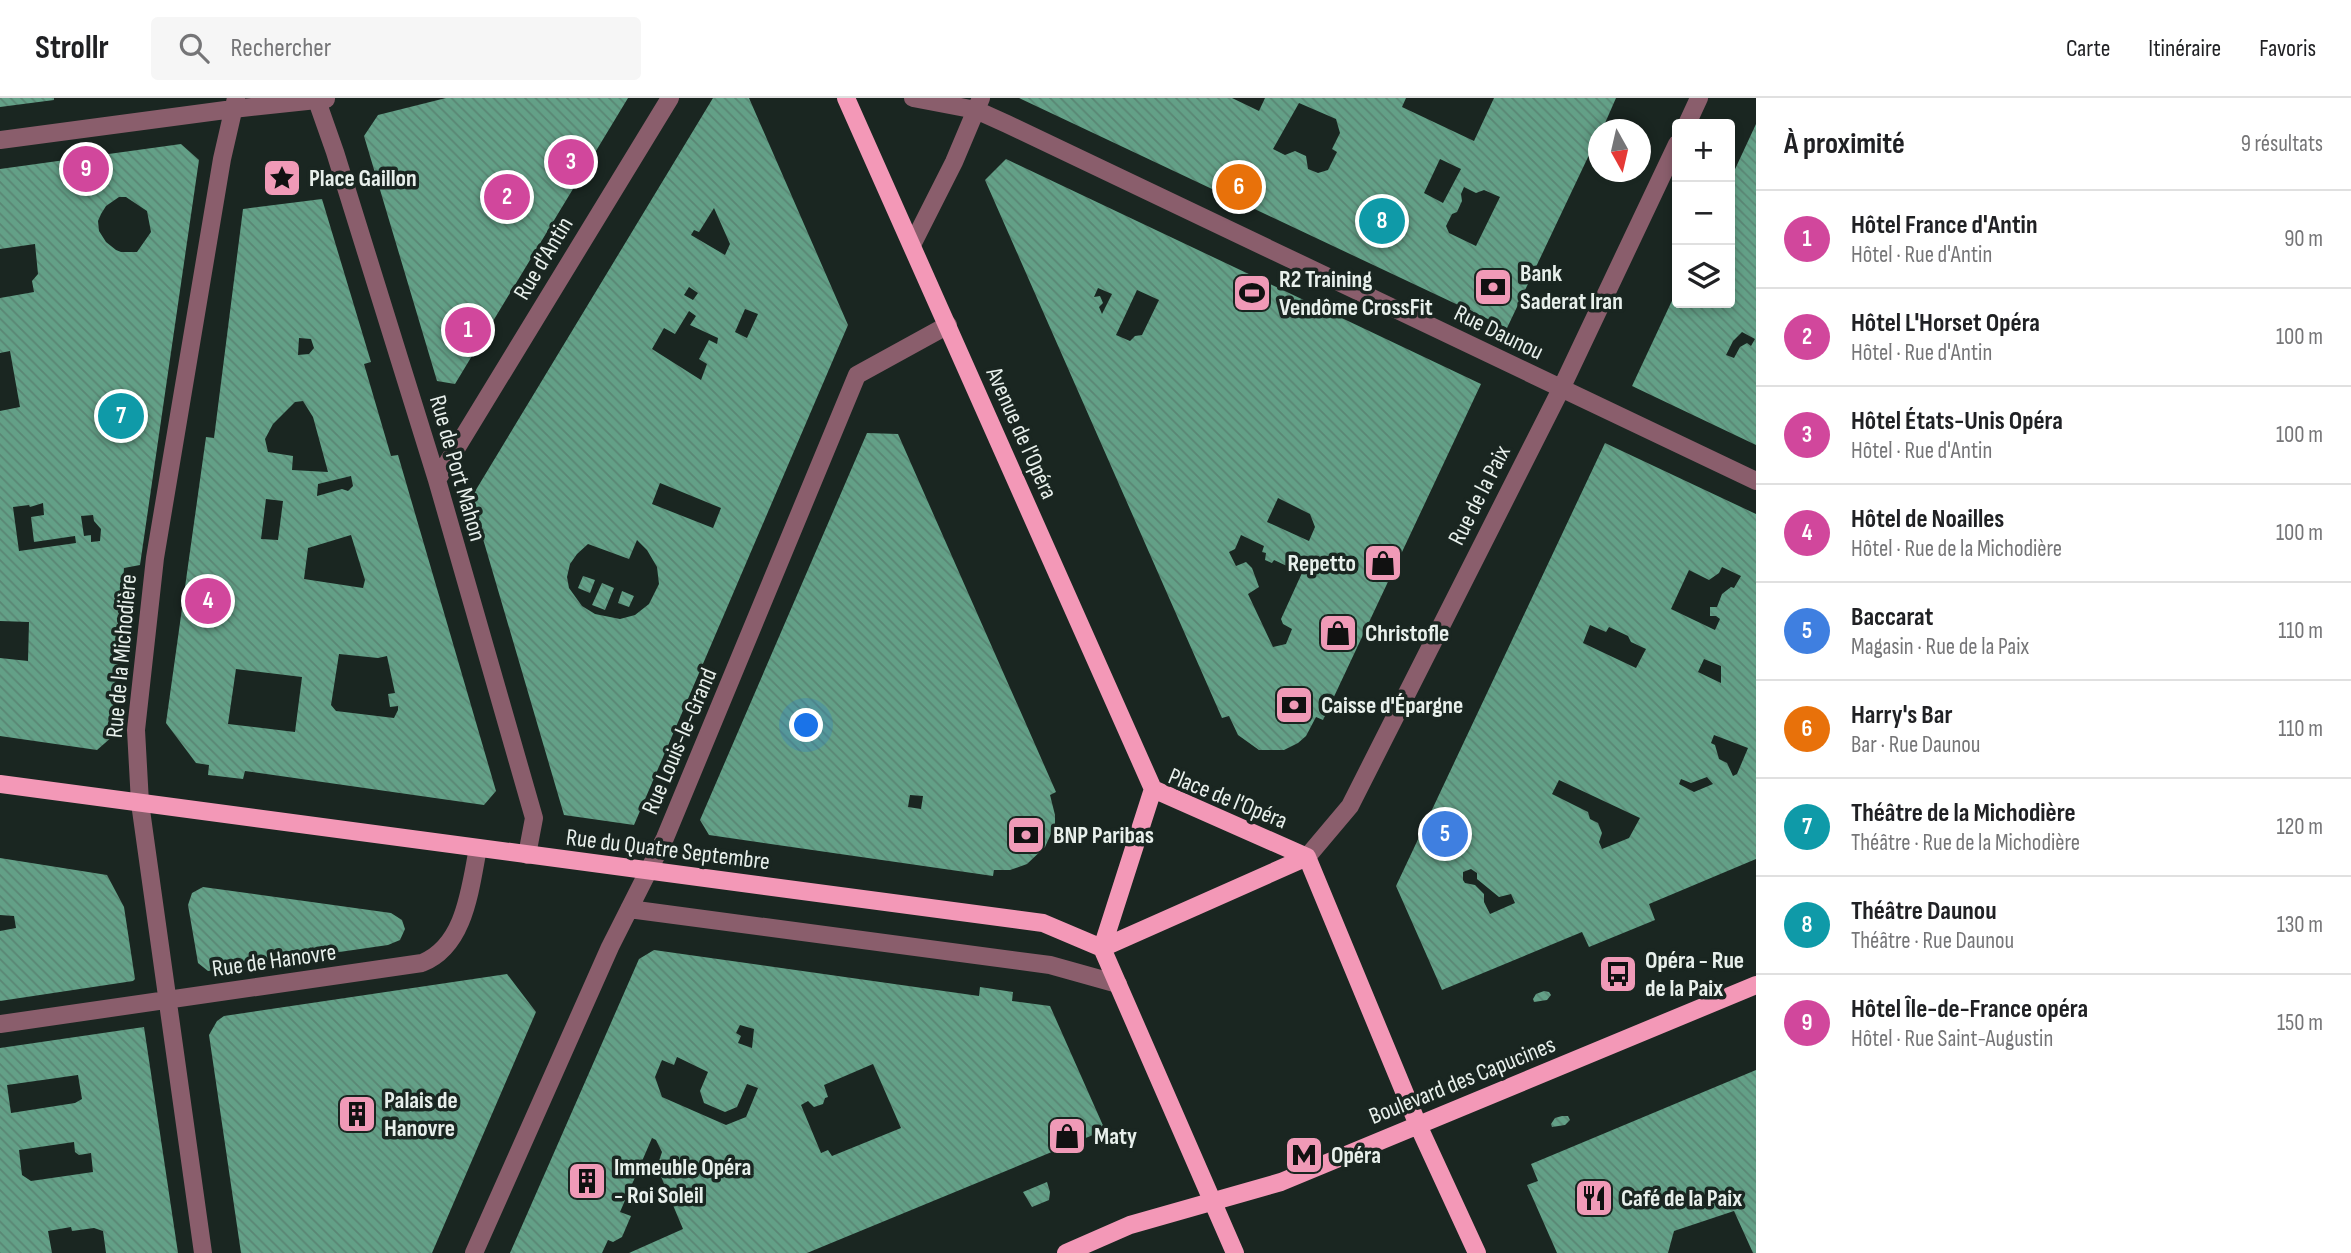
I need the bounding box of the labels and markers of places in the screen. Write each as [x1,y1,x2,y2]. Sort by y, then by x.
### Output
pin: 3 [548,136,594,188]
pin: 9 [63,143,109,195]
place icon: Place Gaillon [261,157,303,199]
pin: 6 [1216,161,1262,213]
place label: Place Gaillon [309,164,417,193]
pin: 2 [484,171,530,223]
pin: 8 [1359,195,1405,247]
place label: Bank Saderat Iran [1520,259,1623,316]
place label: R2 Training Vendôme CrossFit [1279,265,1433,322]
bank icon: Bank Saderat Iran [1472,266,1514,308]
sports icon: R2 Training Vendôme CrossFit [1231,272,1273,314]
pin: 1 [445,304,491,356]
pin: 7 [98,390,144,442]
shop icon: Repetto [1362,542,1404,584]
place label: Repetto [1287,549,1356,578]
pin: 4 [185,575,231,627]
shop icon: Christofle [1317,612,1359,654]
place label: Christofle [1365,619,1449,648]
bank icon: Caisse d'Épargne [1273,684,1315,726]
place label: Caisse d'Épargne [1321,691,1463,720]
pin: 5 [1422,808,1468,860]
bank icon: BNP Paribas [1005,814,1047,856]
place label: BNP Paribas [1053,821,1154,850]
place label: Opéra - Rue de la Paix [1645,946,1744,1003]
bus stop icon: Opéra - Rue de la Paix [1597,953,1639,995]
place label: Palais de Hanovre [384,1086,458,1143]
building icon: Palais de Hanovre [336,1093,378,1135]
shop icon: Maty [1046,1115,1088,1157]
place label: Maty [1094,1122,1137,1151]
metro station icon: Opéra [1283,1134,1325,1176]
place label: Opéra [1331,1141,1381,1170]
place label: Immeuble Opéra - Roi Soleil [614,1153,751,1210]
building icon: Immeuble Opéra - Roi Soleil [566,1160,608,1202]
restaurant icon: Café de la Paix [1573,1177,1615,1219]
place label: Café de la Paix [1621,1184,1742,1213]

